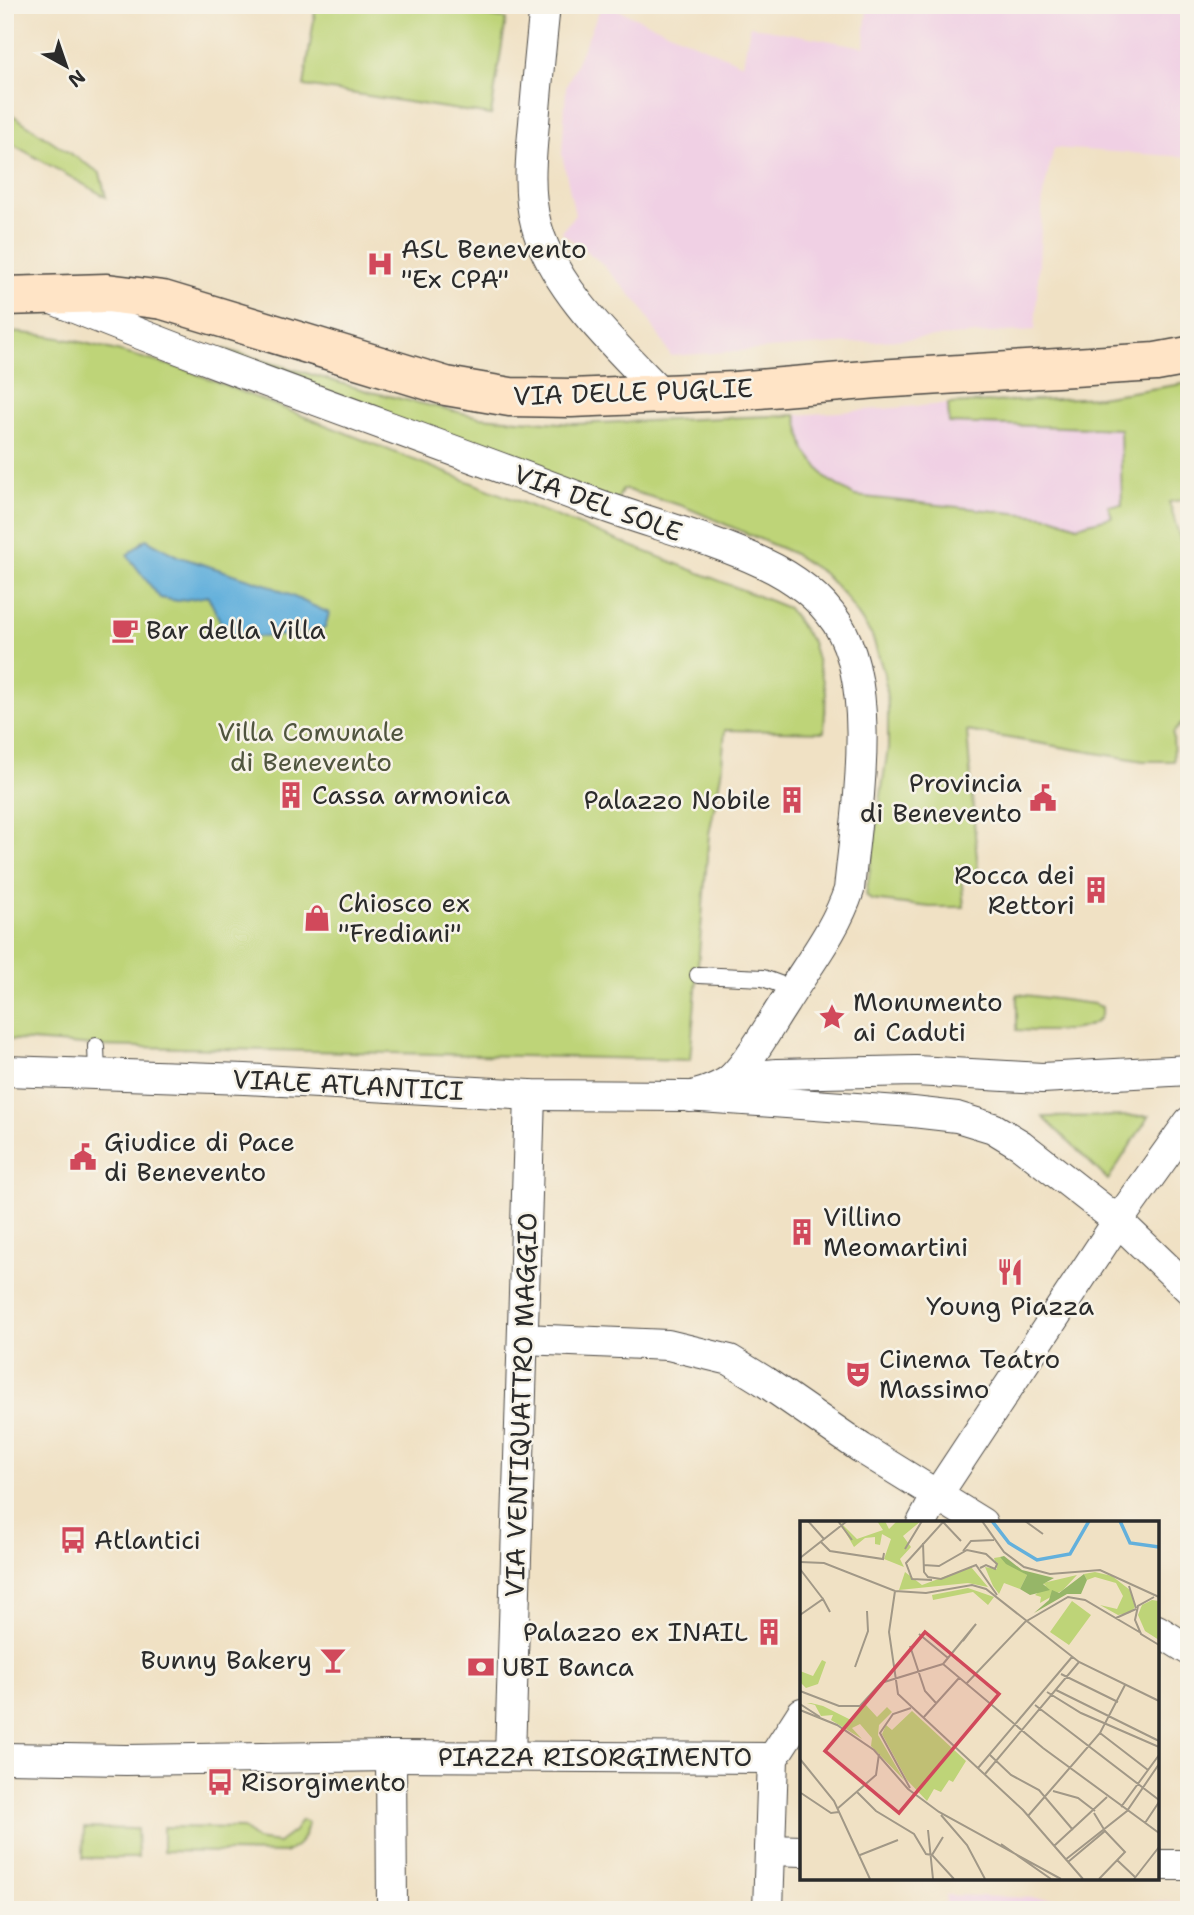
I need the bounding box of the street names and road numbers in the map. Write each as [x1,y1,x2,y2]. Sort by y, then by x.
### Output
street label: VIA DELLE PUGLIE [512,370,754,413]
street label: VIA DEL SOLE [509,456,687,549]
street label: VIALE ATLANTICI [232,1061,465,1108]
street label: VIA VENTIQUATTRO MAGGIO [496,1212,545,1598]
street label: PIAZZA RISORGIMENTO [438,1739,752,1774]

